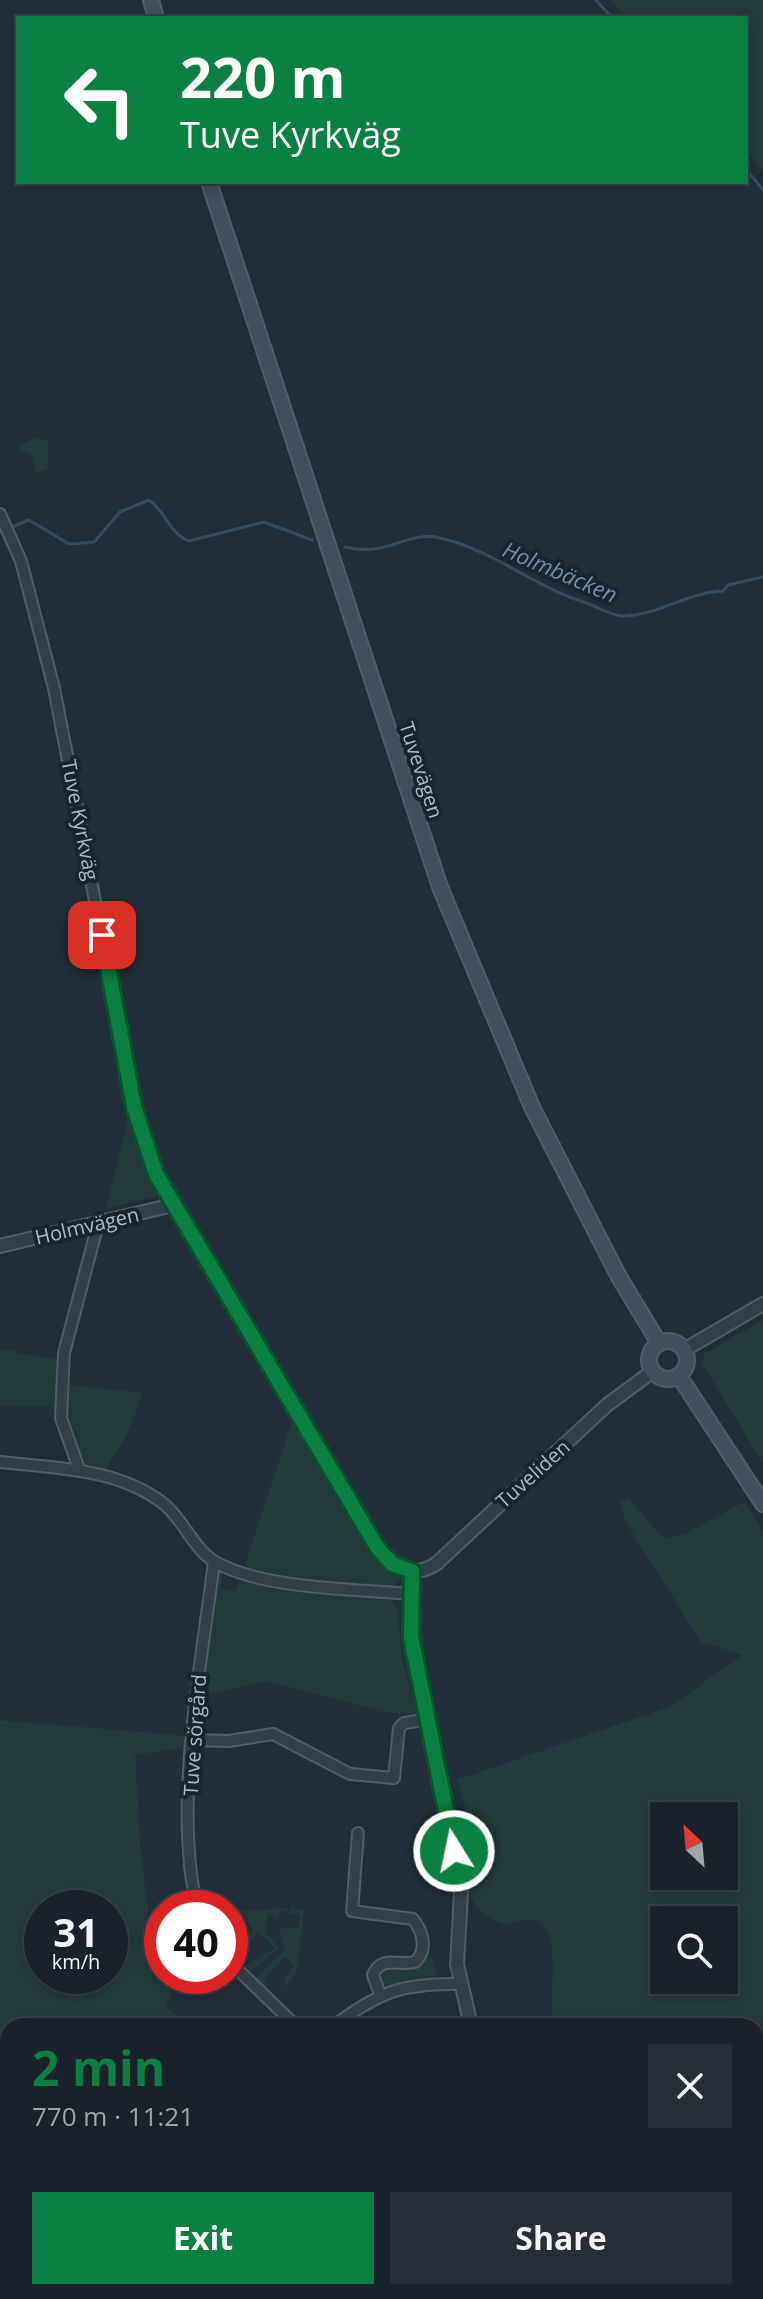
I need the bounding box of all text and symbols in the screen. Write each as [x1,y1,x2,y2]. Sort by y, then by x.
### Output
text: 220 m [180,38,346,114]
icon: left [48,48,152,152]
text: Tuve Kyrkväg [180,110,401,159]
water label: Holmbäcken [499,534,622,609]
street label: Tuvevägen [393,718,450,822]
street label: Tuve Kyrkväg [56,757,105,883]
pin [68,901,136,969]
icon: arrive [80,913,124,957]
street label: Holmvägen [32,1200,141,1251]
street label: Tuveliden [490,1433,575,1514]
street label: Tuve sörgård [177,1673,212,1797]
north arrow [650,1802,738,1890]
map controls [650,1802,738,1994]
position arrow [412,1809,496,1893]
speed limit sign: 40 [144,1890,248,1994]
text: 31 [53,1904,99,1959]
button: search [650,1906,738,1994]
text: km/h [52,1948,100,1975]
text: 2 min [32,2035,165,2100]
button: close [648,2044,732,2128]
text: 770 m · 11:21 [32,2098,194,2134]
button: Exit [32,2192,374,2284]
button: Share [390,2192,732,2284]

